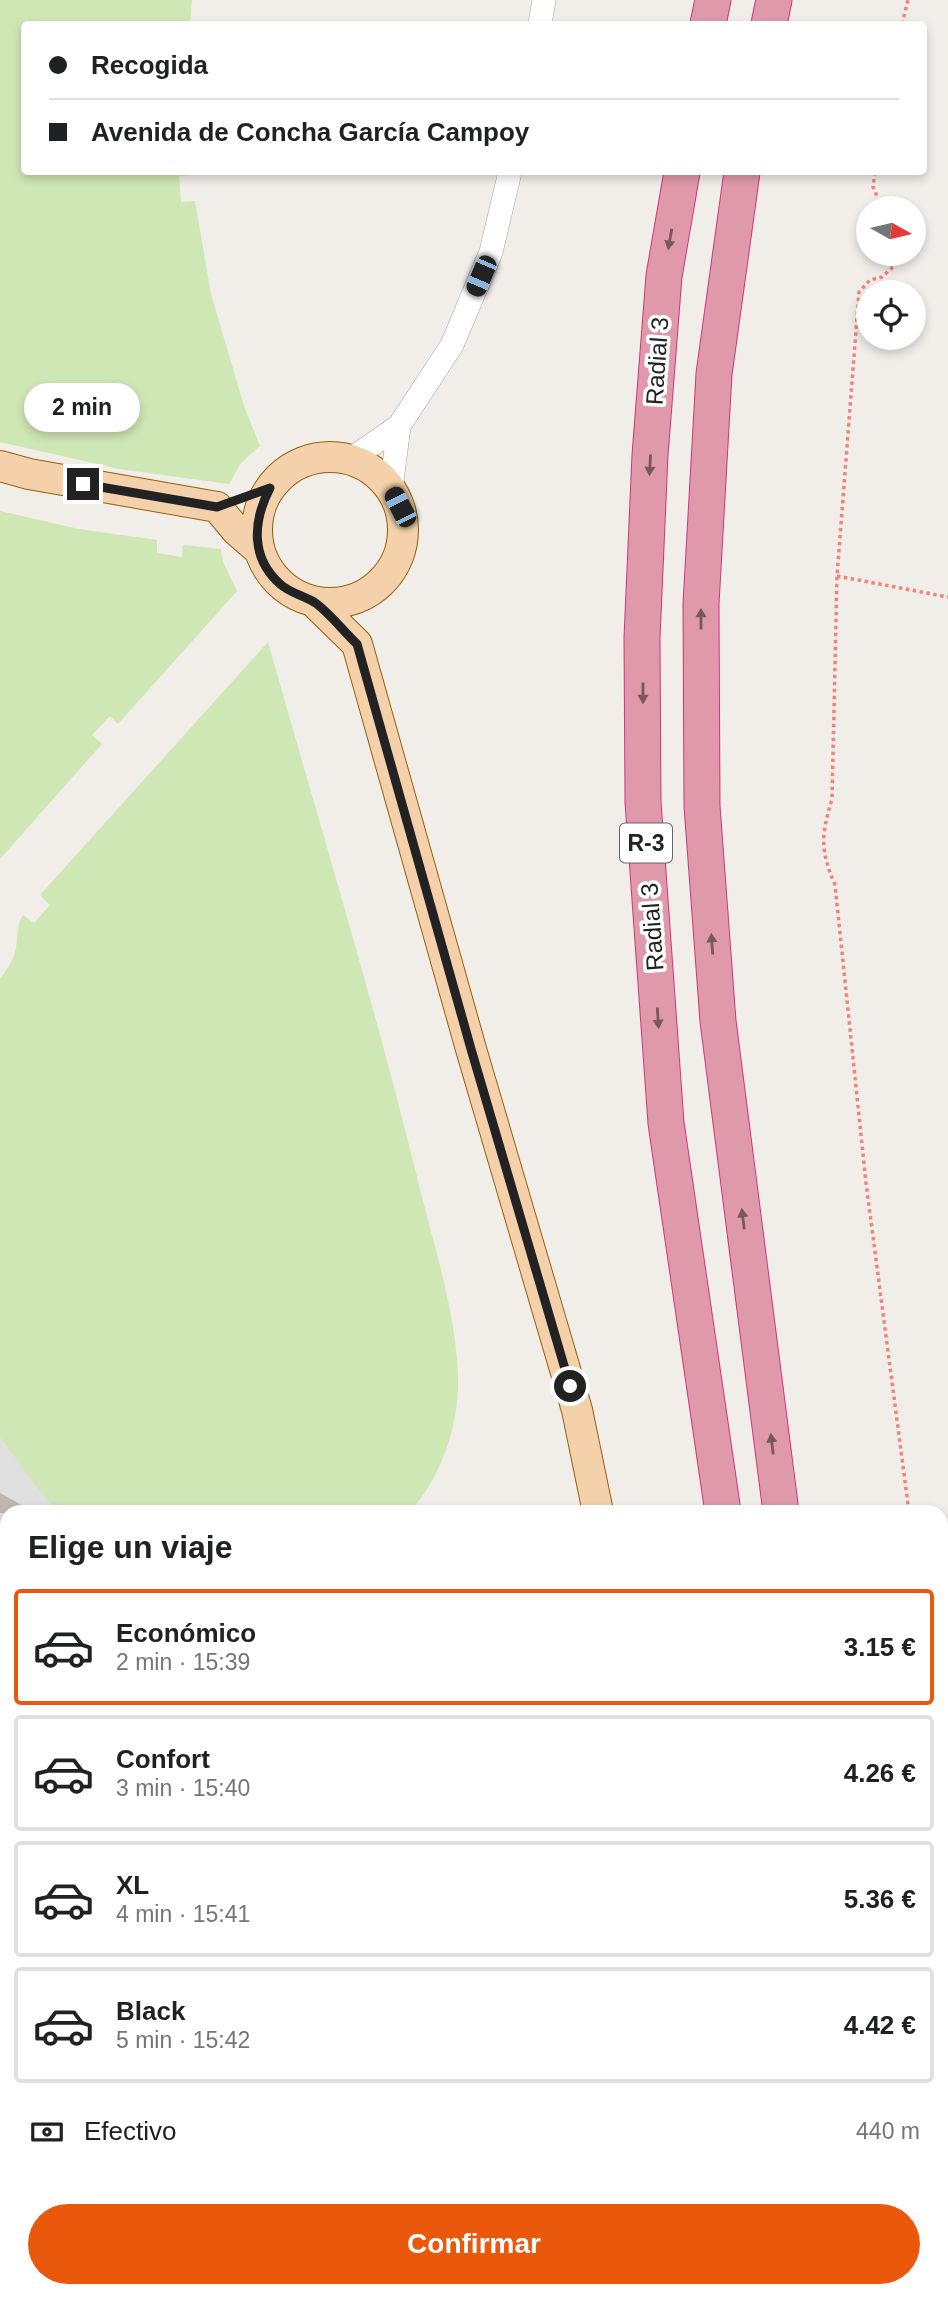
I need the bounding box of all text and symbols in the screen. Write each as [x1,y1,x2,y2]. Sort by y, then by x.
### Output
text: Recogida [91,50,208,80]
text: Avenida de Concha García Campoy [91,117,529,147]
north arrow [856,196,926,266]
map controls [856,196,926,350]
one-way arrow [664,228,675,250]
car [464,253,499,299]
button: locate [856,280,926,350]
street label: Radial 3 [640,316,674,406]
callout: 2 min [25,382,141,432]
text: 2 min [52,394,112,420]
one-way arrow [644,454,655,476]
route end [67,468,99,500]
car [382,484,419,530]
one-way arrow [695,608,707,630]
one-way arrow [637,682,648,704]
road number: R-3 [620,824,672,862]
street label: Radial 3 [635,882,669,972]
one-way arrow [706,933,717,955]
one-way arrow [653,1007,664,1029]
one-way arrow [737,1208,748,1230]
route start [554,1370,586,1402]
one-way arrow [766,1433,777,1455]
text: Elige un viaje [28,1529,233,1565]
icon: car [32,1616,95,1679]
text: Económico [116,1618,256,1648]
text: 3.15 € [844,1632,916,1662]
text: 2 min · 15:39 [116,1649,250,1675]
icon: car [32,1742,95,1805]
text: Confort [116,1744,210,1774]
text: 4.26 € [844,1758,916,1788]
text: 3 min · 15:40 [116,1775,250,1801]
icon: car [32,1868,95,1931]
text: XL [116,1870,149,1900]
text: 5.36 € [844,1884,916,1914]
text: 4 min · 15:41 [116,1901,250,1927]
icon: car [32,1994,95,2057]
text: Black [116,1996,185,2026]
text: 4.42 € [844,2010,916,2040]
text: 5 min · 15:42 [116,2027,250,2053]
icon: cash [28,2113,66,2151]
text: Efectivo [84,2116,177,2146]
text: 440 m [856,2118,920,2144]
button: Confirmar [28,2204,920,2284]

